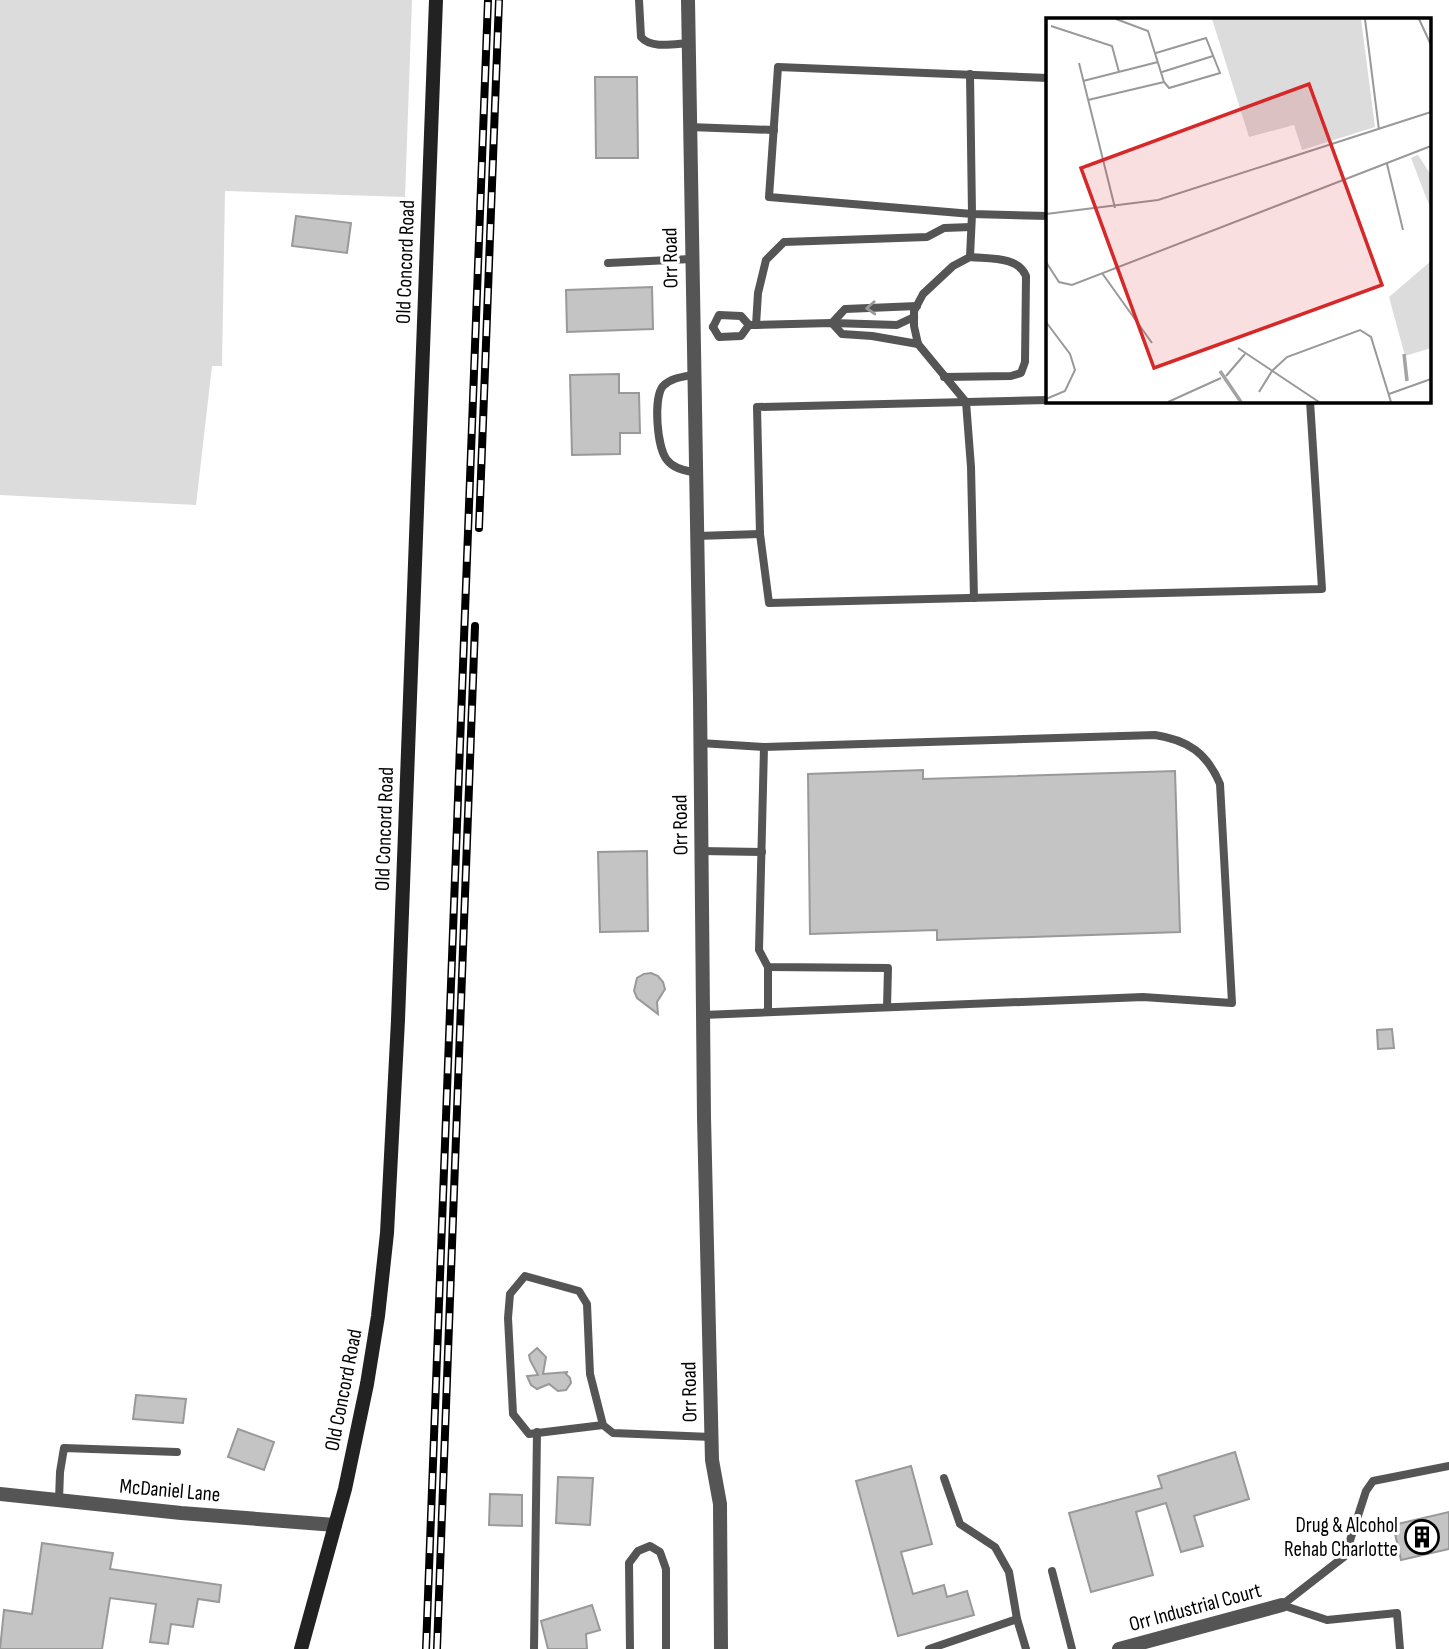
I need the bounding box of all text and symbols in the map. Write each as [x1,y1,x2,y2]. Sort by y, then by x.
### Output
inset map [1046,18,1432,402]
street label: Old Concord Road [391,200,420,324]
street label: Orr Road [657,227,684,289]
one-way arrow [866,301,877,316]
street label: Old Concord Road [370,767,399,891]
street label: Orr Road [667,794,694,856]
street label: Old Concord Road [319,1327,368,1453]
street label: Orr Road [676,1361,703,1423]
street label: McDaniel Lane [119,1474,221,1507]
place label: Drug & Alcohol Rehab Charlotte [1284,1513,1398,1562]
building icon: Drug & Alcohol Rehab Charlotte [1403,1518,1441,1556]
street label: Orr Industrial Court [1126,1578,1264,1637]

